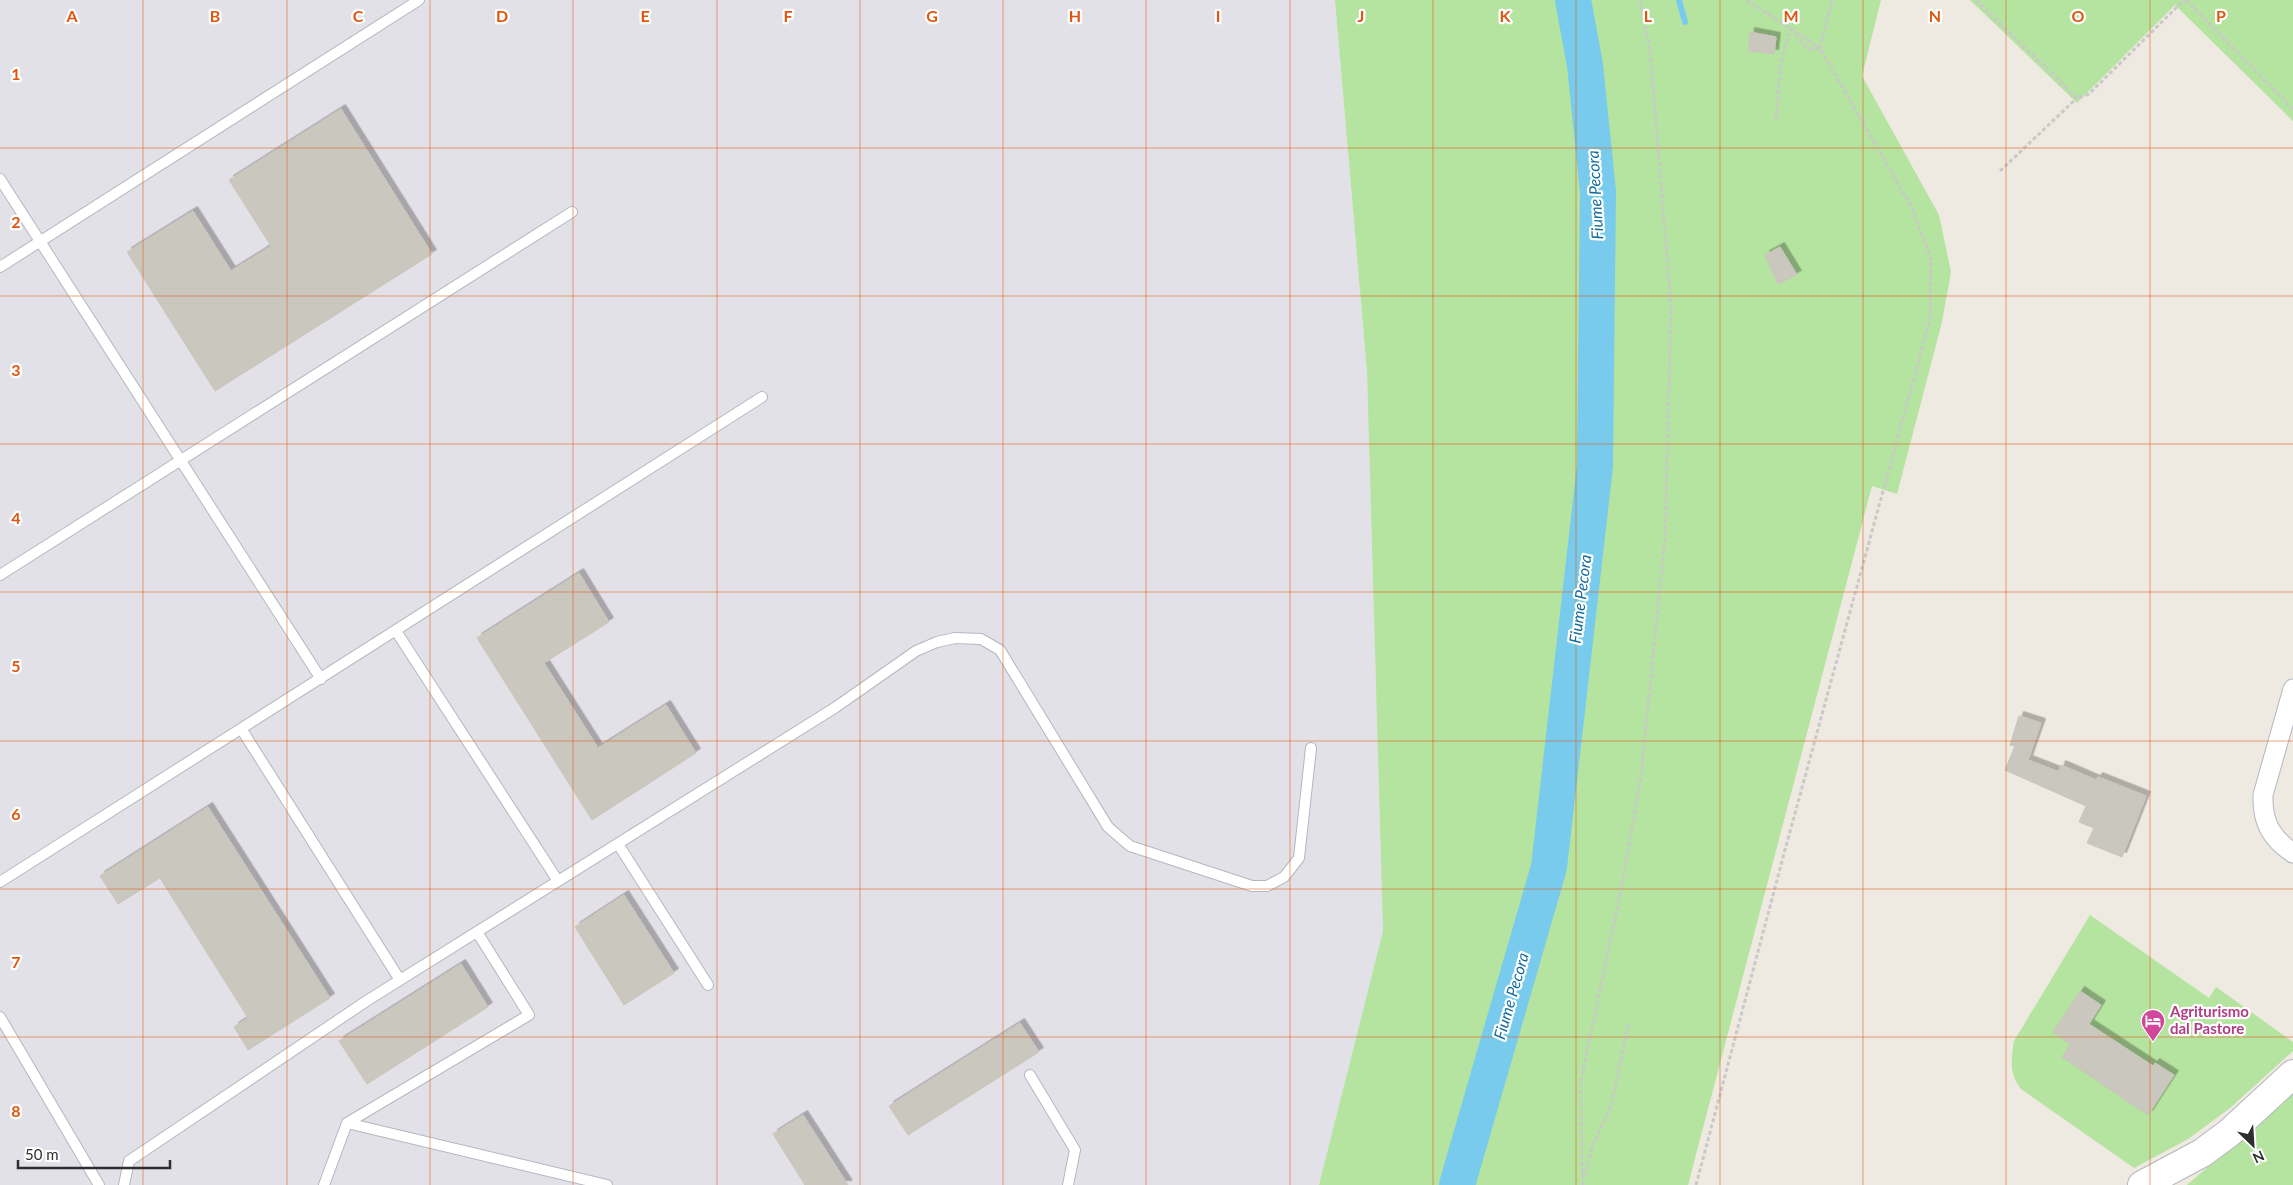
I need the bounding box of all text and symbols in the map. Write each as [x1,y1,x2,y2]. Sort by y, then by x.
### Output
text: A [65,6,78,25]
text: B [210,6,220,25]
text: C [353,6,364,25]
text: D [496,6,508,25]
text: E [640,6,650,25]
text: F [783,6,793,25]
text: G [926,6,938,25]
text: H [1069,6,1081,25]
text: I [1216,6,1220,25]
text: J [1358,6,1364,25]
text: K [1500,6,1512,25]
text: L [1644,6,1653,25]
text: M [1783,6,1799,25]
text: N [1929,6,1941,25]
text: O [2072,6,2085,25]
text: P [2216,6,2226,25]
text: 1 [11,64,21,83]
water label: Fiume Pecora [1583,150,1606,240]
text: 2 [11,212,21,231]
text: 3 [11,360,21,379]
text: 4 [11,508,21,527]
water label: Fiume Pecora [1565,553,1594,644]
text: 5 [11,656,21,675]
text: 6 [11,804,21,823]
water label: Fiume Pecora [1489,950,1532,1041]
text: 7 [11,952,21,971]
place label: Agriturismo dal Pastore [2169,1002,2249,1037]
hotel icon: Agriturismo dal Pastore [2140,1008,2166,1042]
text: 8 [11,1101,21,1120]
north arrow [2228,1120,2278,1170]
scale bar [18,1138,170,1170]
text: 50 m [25,1145,59,1163]
text: N [2250,1147,2267,1167]

